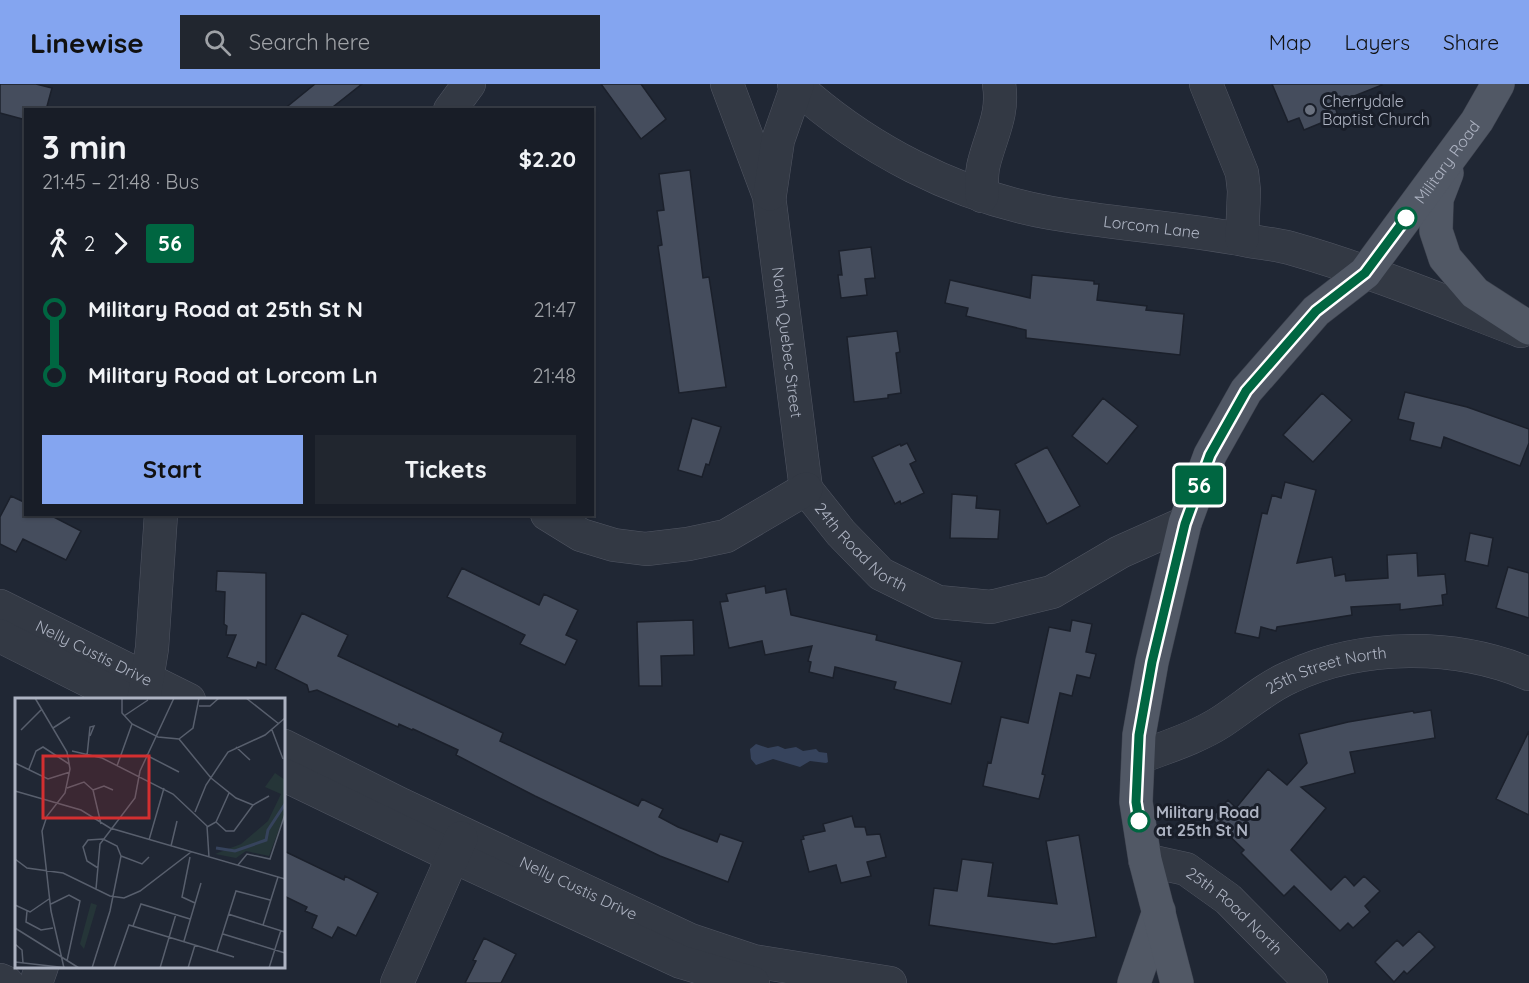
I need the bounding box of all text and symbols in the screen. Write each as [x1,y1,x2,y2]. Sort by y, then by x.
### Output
search box [180,15,600,69]
text: Linewise [30,25,144,60]
icon: search [201,26,234,59]
text: Search here [249,28,370,56]
text: Map [1269,29,1312,55]
text: Layers [1345,29,1410,55]
text: Share [1443,29,1499,55]
place label: Cherrydale Baptist Church [1322,91,1430,129]
marker: Cherrydale Baptist Church [1303,103,1317,117]
street label: Military Road [1410,116,1484,207]
text: 3 min [42,126,127,167]
text: $2.20 [519,145,576,173]
text: 21:45 – 21:48 · Bus [42,169,199,194]
unlabelled marker [1395,207,1417,229]
street label: Lorcom Lane [1102,211,1202,243]
icon: walk [42,227,75,260]
icon: forward [104,227,137,260]
text: 56 [158,230,182,256]
text: 2 [84,231,95,256]
street label: North Quebec Street [768,265,807,419]
text: Military Road at 25th St N [88,295,363,323]
text: 21:47 [534,297,576,322]
text: Military Road at Lorcom Ln [88,361,378,389]
text: 21:48 [532,363,576,388]
button: Start [42,435,303,504]
button: Tickets [315,435,576,504]
line badge: 56 [1172,466,1226,504]
text: 56 [1187,472,1211,498]
street label: 24th Road North [811,498,911,596]
street label: Nelly Custis Drive [32,615,156,690]
street label: 25th Street North [1262,642,1387,698]
inset map [15,698,285,968]
place label: Military Road at 25th St N [1156,802,1259,840]
marker: Military Road at 25th St N [1128,810,1150,832]
street label: Nelly Custis Drive [517,852,641,924]
street label: 25th Road North [1182,862,1287,958]

